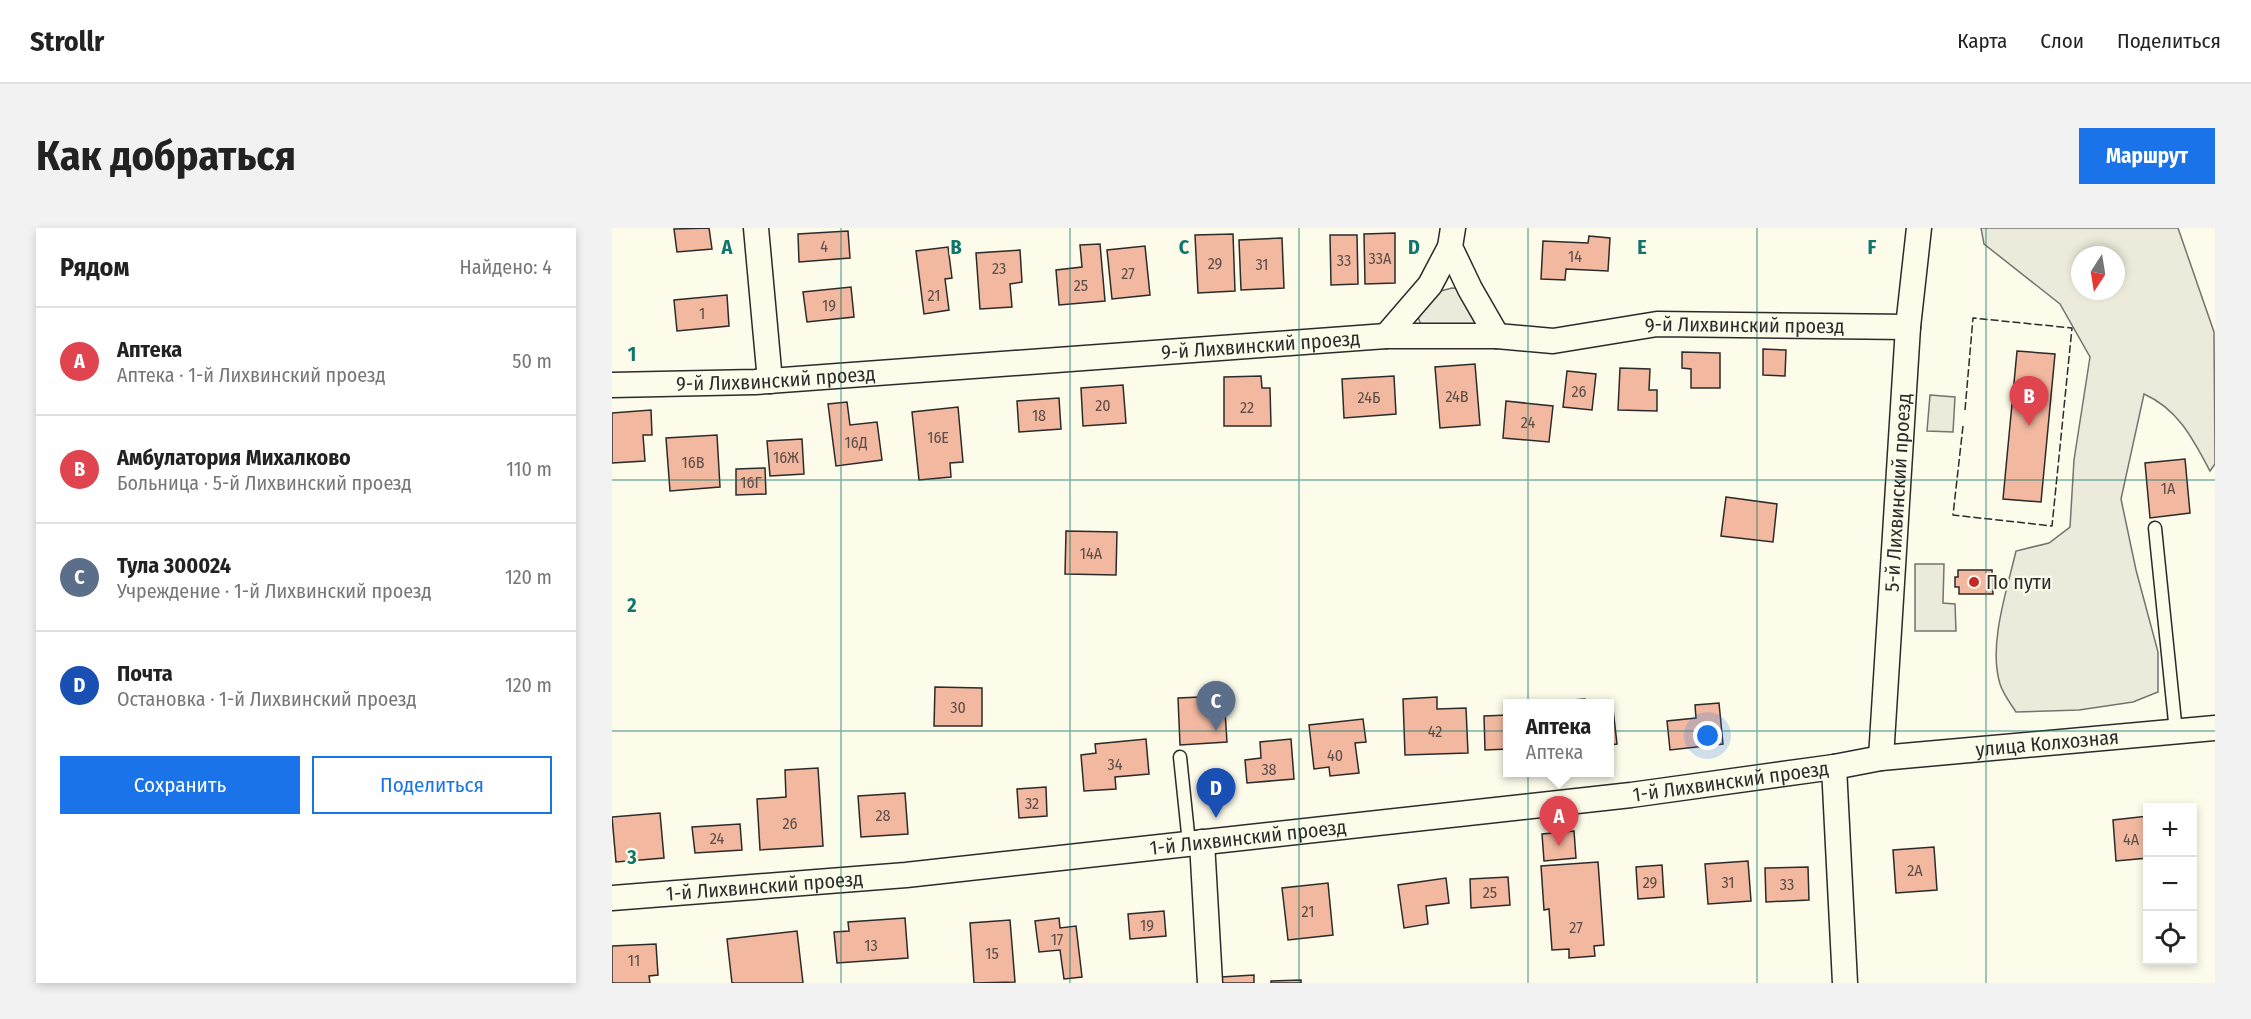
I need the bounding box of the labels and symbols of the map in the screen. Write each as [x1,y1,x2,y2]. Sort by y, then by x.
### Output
text: A [721,235,734,259]
text: B [950,235,962,259]
text: C [1179,235,1190,259]
text: D [1408,235,1420,259]
text: E [1637,235,1647,259]
text: F [1868,235,1877,259]
house number: 4 [820,237,828,256]
north arrow [2071,246,2125,300]
house number: 14 [1568,247,1582,266]
house number: 33А [1369,249,1392,268]
house number: 33 [1337,251,1351,270]
house number: 29 [1208,254,1223,273]
house number: 31 [1255,255,1269,274]
house number: 23 [992,259,1006,278]
house number: 27 [1121,264,1135,283]
house number: 25 [1074,276,1088,295]
house number: 21 [928,286,940,305]
house number: 19 [822,296,836,315]
house number: 1 [699,304,705,323]
street label: 9-й Лихвинский проезд [1643,312,1845,338]
street label: 9-й Лихвинский проезд [1160,326,1361,364]
text: 1 [628,342,636,366]
street label: 9-й Лихвинский проезд [676,361,876,396]
pin: B [2010,376,2048,426]
house number: 26 [1572,382,1587,401]
house number: 24В [1445,387,1469,406]
house number: 24Б [1358,388,1380,407]
street label: 5-й Лихвинский проезд [1879,392,1916,593]
house number: 20 [1095,396,1111,415]
house number: 22 [1240,398,1254,417]
house number: 18 [1032,406,1046,425]
house number: 24 [1521,413,1535,432]
house number: 16Е [927,428,949,447]
house number: 16Д [844,433,868,452]
house number: 16Ж [773,448,799,467]
house number: 16В [682,453,705,472]
house number: 16Г [740,473,762,492]
house number: 1А [2161,479,2176,498]
house number: 14А [1080,544,1103,563]
place label: По пути [1986,570,2052,594]
marker: По пути [1967,575,1981,589]
text: 2 [626,593,637,617]
pin: C [1196,682,1236,731]
house number: 30 [950,698,966,717]
your location [1693,721,1722,750]
house number: 42 [1428,722,1442,741]
street label: улица Колхозная [1975,725,2120,761]
house number: 40 [1327,746,1343,765]
house number: 34 [1108,755,1123,774]
street label: 1-й Лихвинский проезд [1631,756,1830,807]
house number: 38 [1261,760,1277,779]
pin: D [1196,768,1236,818]
house number: 32 [1025,794,1039,813]
pin: A [1540,796,1578,846]
house number: 28 [875,806,891,825]
house number: 26 [783,814,798,833]
street label: 1-й Лихвинский проезд [1149,814,1348,860]
house number: 24 [710,829,724,848]
house number: 4А [2123,830,2140,849]
text: 3 [626,845,637,869]
house number: 2А [1907,861,1923,880]
street label: 1-й Лихвинский проезд [665,866,864,906]
house number: 29 [1643,873,1658,892]
house number: 31 [1721,873,1735,892]
house number: 33 [1780,875,1794,894]
house number: 25 [1483,883,1497,902]
house number: 21 [1302,902,1314,921]
house number: 19 [1140,916,1154,935]
house number: 27 [1569,918,1583,937]
house number: 17 [1051,930,1064,949]
house number: 13 [864,936,878,955]
house number: 15 [985,944,999,963]
house number: 11 [628,951,640,970]

